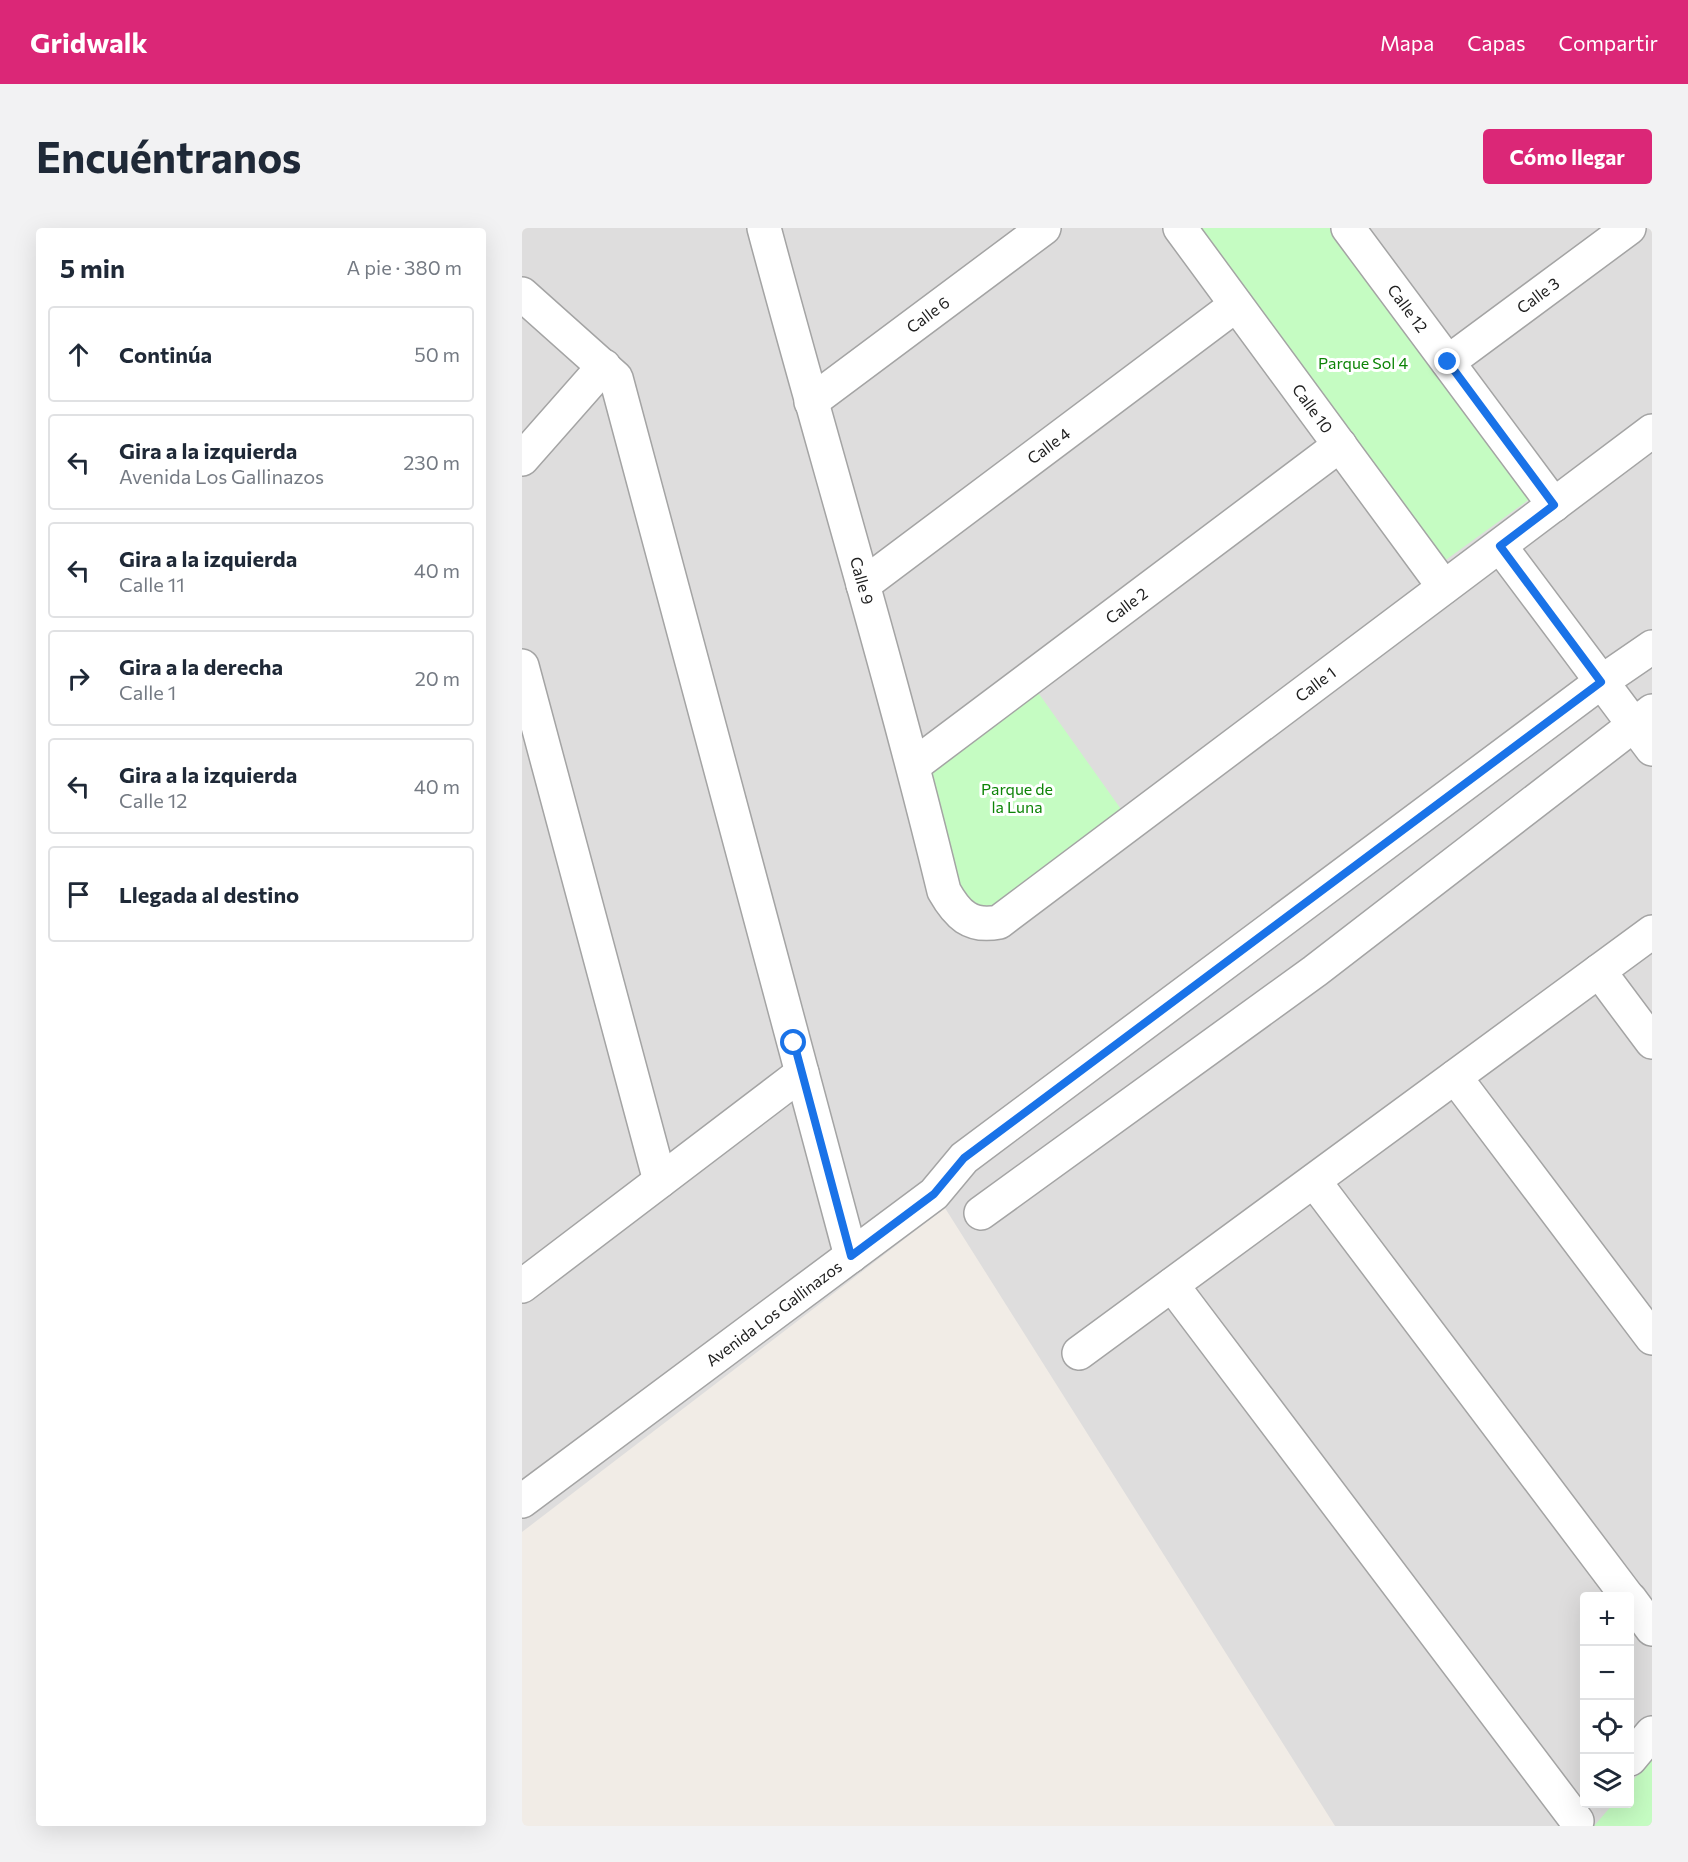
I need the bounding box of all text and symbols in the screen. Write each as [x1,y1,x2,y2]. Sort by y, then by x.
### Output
text: Gridwalk [30,25,148,59]
text: Mapa [1380,30,1434,55]
text: Capas [1467,30,1526,55]
text: Compartir [1559,30,1658,55]
button: Cómo llegar [1483,129,1652,184]
text: Encuéntranos [36,130,301,182]
text: 5 min [60,252,125,283]
text: A pie · 380 m [347,255,462,279]
street label: Calle 3 [1513,273,1563,317]
street label: Calle 12 [1384,280,1432,336]
street label: Calle 6 [902,292,953,336]
icon: ahead [62,338,95,371]
text: Continúa [119,341,212,368]
text: 50 m [414,342,460,366]
route end [1434,348,1460,374]
park label: Parque Sol 4 [1318,353,1408,372]
street label: Calle 10 [1289,380,1337,436]
street label: Calle 4 [1023,423,1074,468]
text: Gira a la izquierda [119,437,297,464]
icon: left [62,446,95,479]
text: 230 m [403,450,460,474]
text: Avenida Los Gallinazos [119,464,324,488]
text: Gira a la izquierda [119,545,297,572]
icon: left [62,554,95,587]
street label: Calle 9 [847,554,878,607]
text: 40 m [414,558,460,582]
text: Calle 11 [119,572,185,596]
street label: Calle 2 [1101,583,1151,627]
text: Gira a la derecha [119,653,283,680]
icon: right [62,662,95,695]
street label: Calle 1 [1291,662,1339,705]
text: 20 m [415,666,460,690]
text: Calle 1 [119,680,176,704]
text: Gira a la izquierda [119,761,297,788]
icon: left [62,770,95,803]
text: 40 m [414,774,460,798]
park label: Parque de la Luna [981,779,1053,816]
text: Calle 12 [119,788,187,812]
icon: arrive [62,878,95,911]
text: Llegada al destino [119,881,299,908]
route start [780,1029,806,1055]
street label: Avenida Los Gallinazos [702,1256,845,1370]
map controls [1580,1592,1634,1808]
button: + [1580,1592,1634,1646]
button: − [1580,1646,1634,1700]
button: locate [1580,1700,1634,1754]
button: layers [1580,1754,1634,1808]

